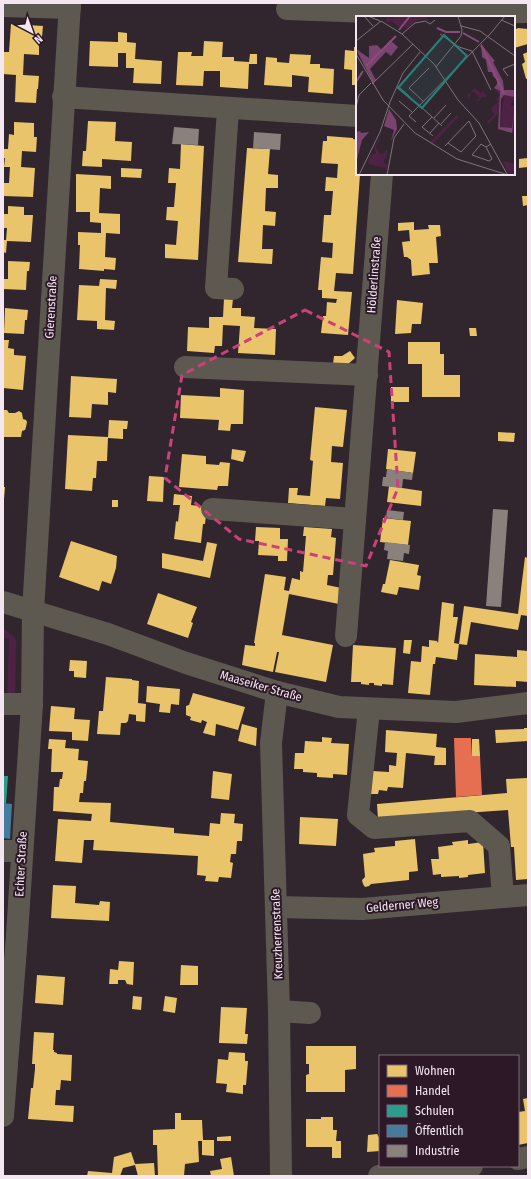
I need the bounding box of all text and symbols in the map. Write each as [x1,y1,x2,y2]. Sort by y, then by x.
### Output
north arrow [12,12,52,52]
inset map [356,16,515,175]
text: N [31,32,45,46]
street label: Hölderlinstraße [364,236,384,314]
street label: Gierenstraße [42,275,60,339]
street label: Maaseiker Straße [218,668,304,704]
street label: Echter Straße [12,831,30,897]
street label: Kreuzherrenstraße [268,888,286,980]
street label: Gelderner Weg [365,895,439,915]
legend [379,1055,519,1167]
text: Wohnen [415,1064,455,1078]
text: Handel [415,1084,450,1098]
text: Schulen [415,1104,454,1118]
text: Öffentlich [415,1122,463,1138]
text: Industrie [415,1144,459,1158]

